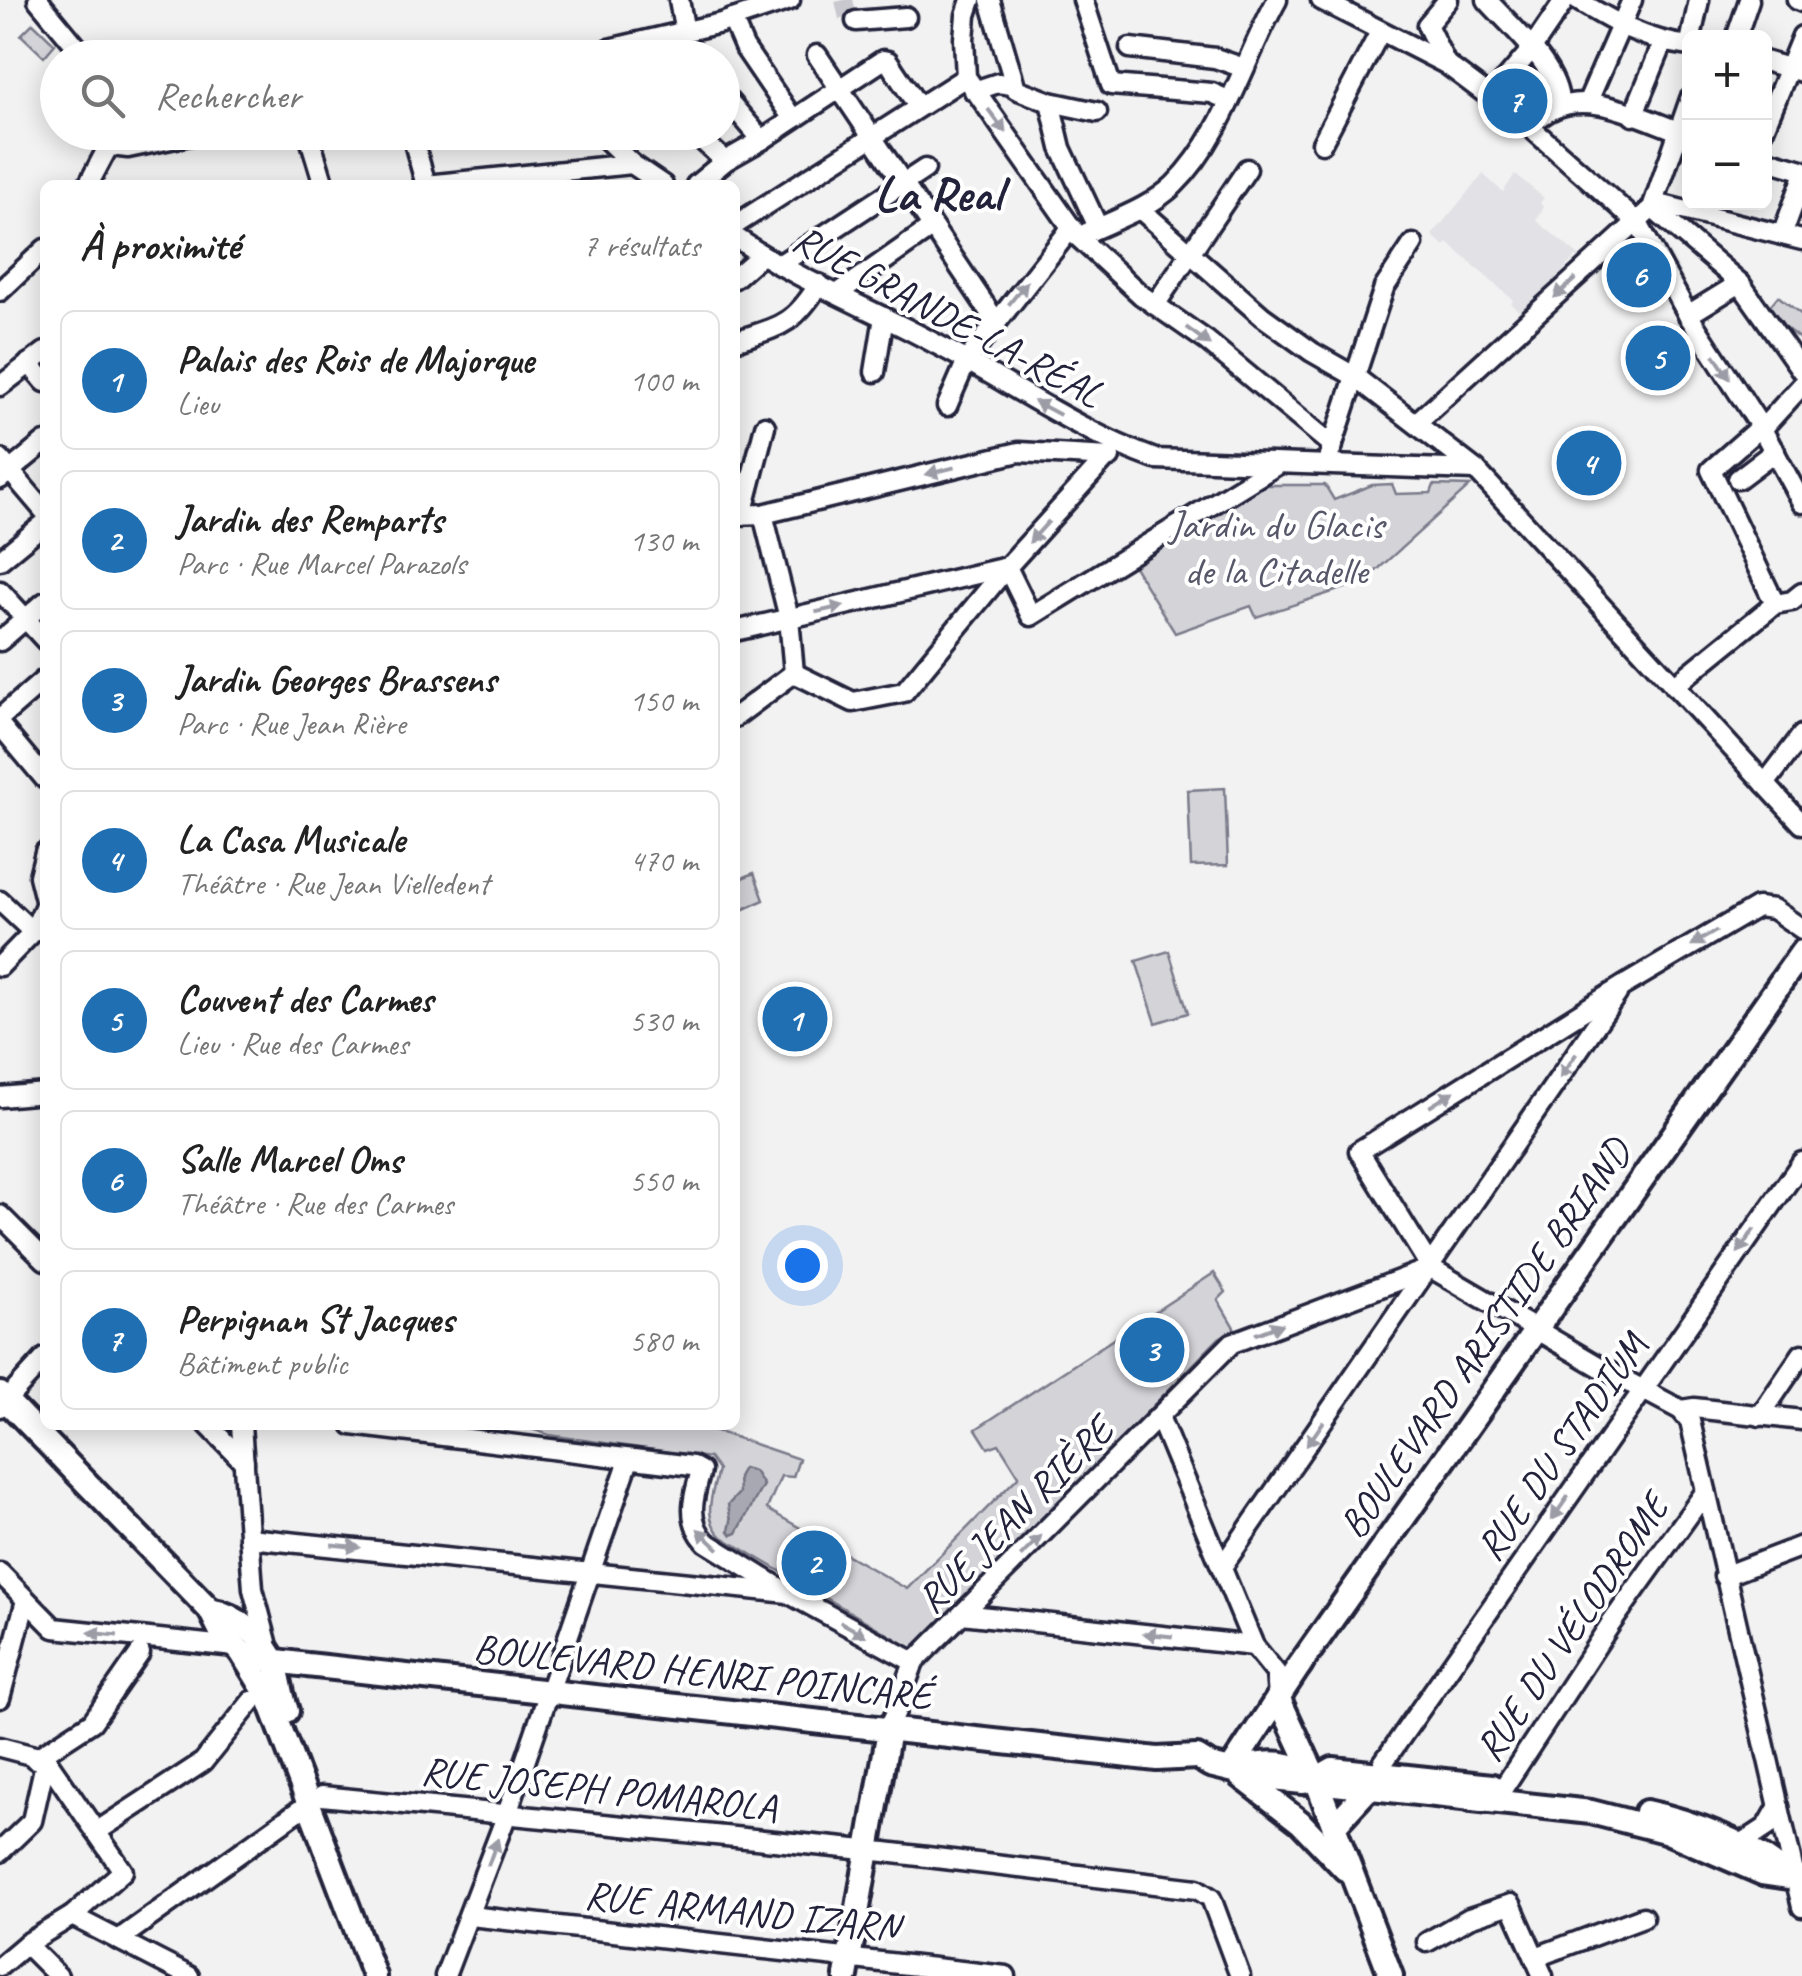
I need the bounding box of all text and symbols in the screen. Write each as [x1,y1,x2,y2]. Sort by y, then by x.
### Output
map controls [1682,30,1772,210]
button: + [1682,30,1772,120]
search box [40,40,740,150]
pin: 7 [1482,64,1548,138]
icon: search [75,68,130,123]
text: Rechercher [155,72,301,119]
one-way arrow [987,108,1007,134]
button: − [1682,120,1772,210]
district label: La Real [874,162,1011,225]
street label: RUE GRANDE-LA-RÉAL [785,213,1111,419]
text: À proximité [80,219,240,272]
text: 7 résultats [583,225,700,266]
pin: 6 [1606,238,1672,312]
one-way arrow [1553,276,1578,298]
one-way arrow [1007,280,1028,305]
pin: 5 [1626,320,1690,396]
one-way arrow [1185,325,1212,345]
text: Palais des Rois de Majorque [177,336,534,383]
one-way arrow [1713,353,1730,381]
text: 1 [107,360,122,401]
text: 100 m [629,360,698,401]
text: Lieu [177,383,219,424]
one-way arrow [1032,400,1061,417]
pin: 4 [1556,426,1622,500]
one-way arrow [924,464,955,480]
text: Jardin des Remparts [177,496,443,543]
park label: Jardin du Glacis de la Citadelle [1167,500,1387,596]
one-way arrow [1029,519,1051,544]
text: 2 [107,520,122,561]
text: 130 m [629,520,698,561]
text: Parc · Rue Marcel Parazols [177,543,466,584]
one-way arrow [815,601,846,616]
text: Jardin Georges Brassens [177,656,496,703]
text: 3 [107,680,122,721]
text: 150 m [629,680,698,721]
text: Parc · Rue Jean Rière [177,703,406,744]
text: La Casa Musicale [177,816,404,863]
text: 4 [107,840,122,881]
text: 470 m [629,840,698,881]
text: Théâtre · Rue Jean Vielledent [177,863,489,904]
one-way arrow [1690,929,1718,946]
text: Couvent des Carmes [177,976,433,1023]
pin: 1 [762,982,828,1056]
text: 5 [108,1000,121,1041]
text: 530 m [629,1000,698,1041]
text: Lieu · Rue des Carmes [177,1023,408,1064]
one-way arrow [1559,1053,1578,1080]
one-way arrow [1428,1091,1456,1108]
street label: BOULEVARD ARISTIDE BRIAND [1328,1127,1643,1548]
text: Salle Marcel Oms [177,1136,402,1183]
text: 6 [107,1160,122,1201]
text: 550 m [629,1160,698,1201]
text: Théâtre · Rue des Carmes [177,1183,453,1224]
one-way arrow [1737,1228,1756,1255]
your location [777,1240,828,1291]
text: Perpignan St Jacques [177,1296,454,1343]
pin: 3 [1120,1312,1184,1388]
text: 7 [107,1320,122,1361]
text: 580 m [629,1320,698,1361]
one-way arrow [1255,1321,1285,1336]
street label: RUE DU STADIUM [1465,1321,1660,1570]
text: Bâtiment public [177,1343,348,1384]
street label: RUE JEAN RIÈRE [906,1403,1127,1623]
one-way arrow [1306,1421,1325,1448]
street label: RUE DU VÉLODROME [1464,1480,1683,1771]
one-way arrow [1551,1495,1570,1521]
pin: 2 [782,1526,846,1600]
one-way arrow [696,1528,720,1551]
one-way arrow [1019,1534,1043,1558]
one-way arrow [331,1539,363,1555]
one-way arrow [839,1620,867,1637]
street label: BOULEVARD HENRI POINCARÉ [471,1623,939,1721]
one-way arrow [87,1625,119,1641]
one-way arrow [1141,1627,1173,1643]
street label: RUE JOSEPH POMAROLA [419,1745,780,1833]
one-way arrow [486,1837,501,1867]
street label: RUE ARMAND IZARN [583,1870,907,1953]

